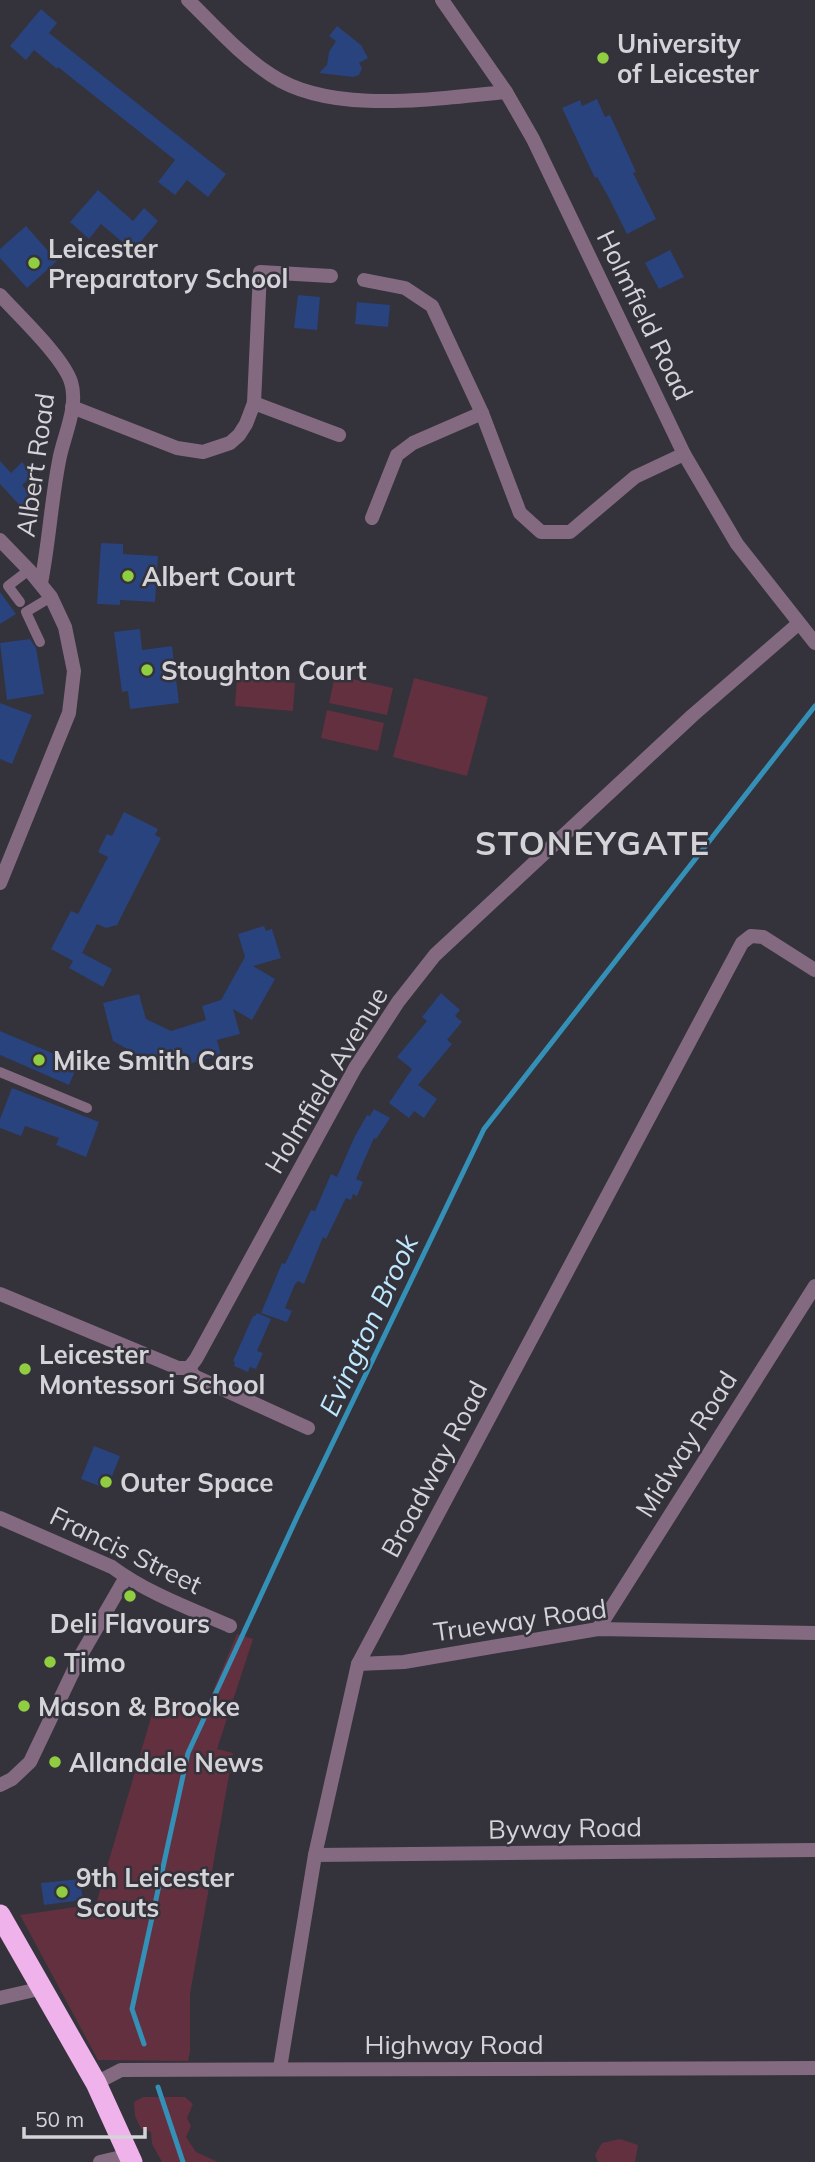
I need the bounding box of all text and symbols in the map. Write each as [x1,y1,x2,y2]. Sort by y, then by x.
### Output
place label: University of Leicester [617,27,759,90]
marker: University of Leicester [595,50,611,66]
street label: Holmfield Road [590,225,700,405]
place label: Leicester Preparatory School [48,232,288,295]
marker: Leicester Preparatory School [26,255,42,271]
street label: Albert Road [9,391,61,539]
place label: Albert Court [142,560,295,593]
marker: Albert Court [120,568,136,584]
place label: Stoughton Court [161,654,367,687]
marker: Stoughton Court [139,662,155,678]
district label: STONEYGATE [475,822,711,863]
street label: Holmfield Avenue [257,981,395,1179]
place label: Mike Smith Cars [53,1044,254,1077]
marker: Mike Smith Cars [31,1052,47,1068]
water label: Evington Brook [311,1227,426,1421]
place label: Leicester Montessori School [39,1338,265,1401]
marker: Leicester Montessori School [17,1361,33,1377]
street label: Midway Road [628,1365,744,1523]
street label: Broadway Road [374,1375,494,1563]
place label: Outer Space [120,1466,273,1499]
marker: Outer Space [98,1474,114,1490]
street label: Francis Street [45,1499,207,1601]
marker: Deli Flavours [122,1588,138,1604]
street label: Trueway Road [431,1592,609,1648]
place label: Deli Flavours [50,1607,210,1640]
place label: Timo [64,1646,126,1679]
marker: Timo [42,1654,58,1670]
place label: Mason & Brooke [38,1690,240,1723]
marker: Mason & Brooke [16,1698,32,1714]
place label: Allandale News [69,1746,264,1779]
marker: Allandale News [47,1754,63,1770]
street label: Byway Road [488,1810,642,1846]
place label: 9th Leicester Scouts [76,1861,235,1924]
marker: 9th Leicester Scouts [54,1884,70,1900]
street label: Highway Road [364,2028,544,2061]
scale bar [24,2096,145,2140]
text: 50 m [35,2106,84,2132]

